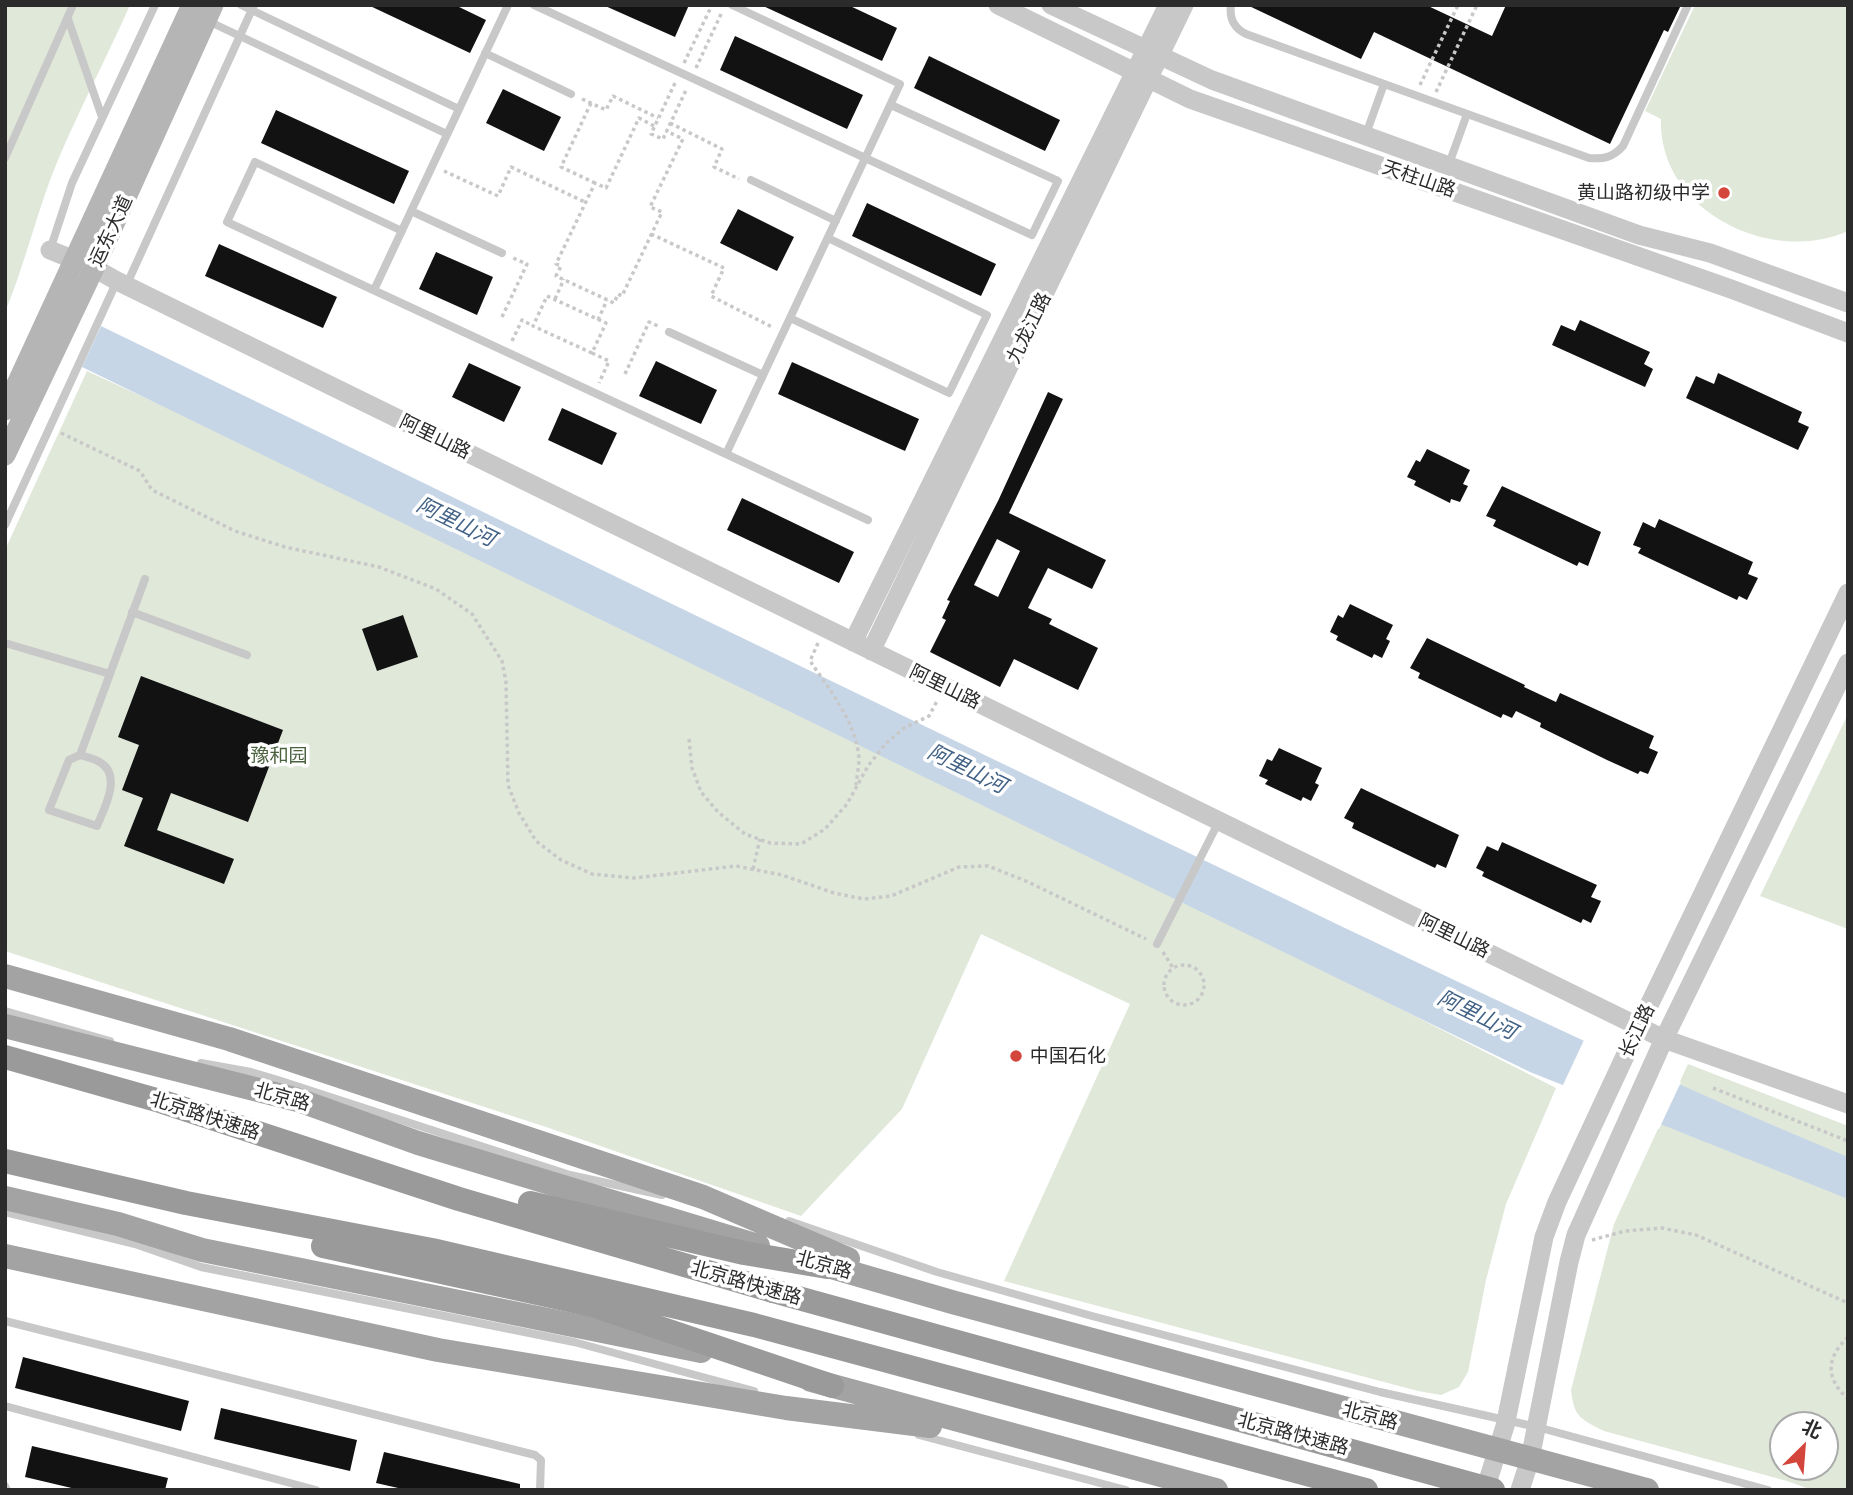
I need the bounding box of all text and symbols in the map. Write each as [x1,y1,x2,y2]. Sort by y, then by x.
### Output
street label: 天柱山路 [1379,156,1459,202]
place label: 黄山路初级中学 [1577,182,1710,204]
marker: 黄山路初级中学 [1716,185,1732,201]
street label: 运东大道 [85,192,137,270]
street label: 九龙江路 [1002,289,1056,367]
street label: 阿里山路 [396,410,474,464]
water label: 阿里山河 [413,492,499,552]
street label: 阿里山路 [906,660,984,714]
water label: 阿里山河 [924,739,1010,799]
park label: 豫和园 [251,745,307,767]
street label: 阿里山路 [1415,909,1493,963]
water label: 阿里山河 [1434,985,1520,1045]
street label: 长江路 [1615,1000,1659,1062]
place label: 中国石化 [1030,1045,1106,1067]
marker: 中国石化 [1008,1048,1024,1064]
street label: 北京路 [251,1078,313,1116]
street label: 北京路快速路 [147,1088,263,1144]
street label: 北京路 [793,1246,855,1284]
street label: 北京路快速路 [688,1256,804,1310]
street label: 北京路 [1340,1398,1400,1434]
street label: 北京路快速路 [1235,1408,1351,1460]
north arrow [1769,1411,1839,1481]
text: 北 [1799,1415,1825,1443]

